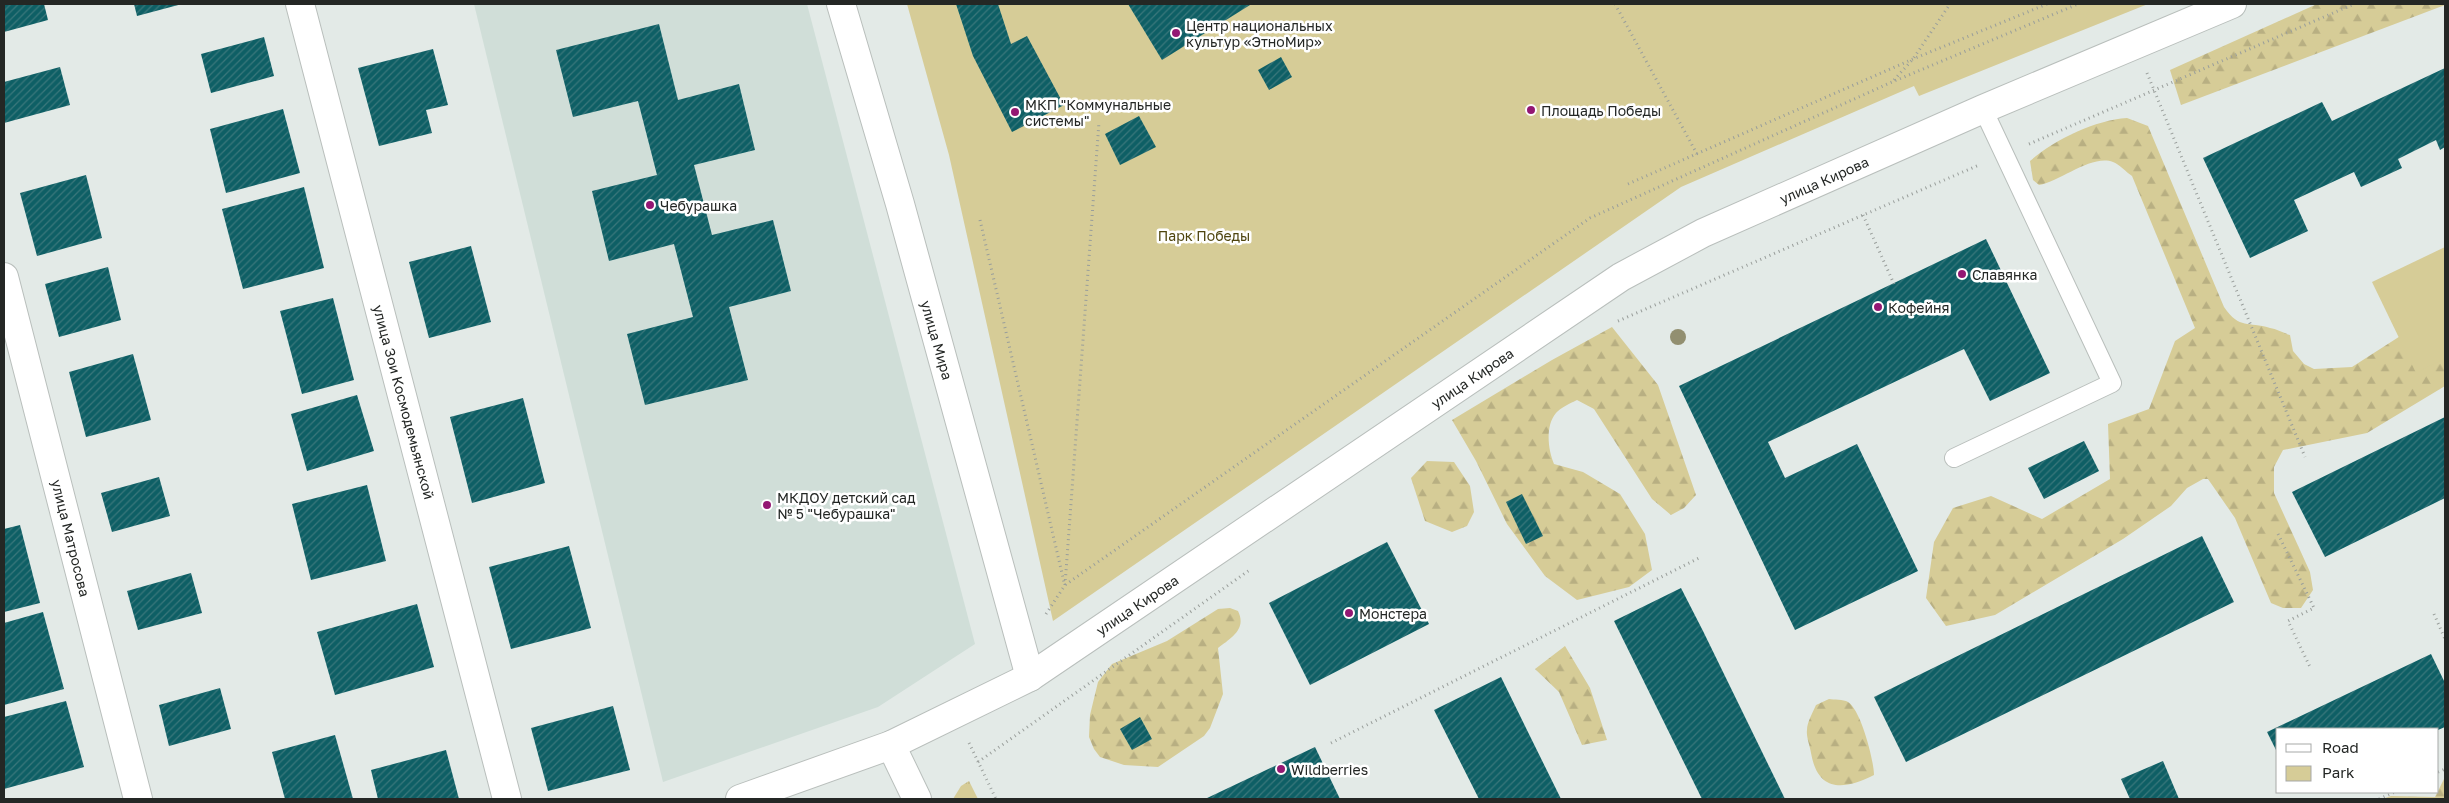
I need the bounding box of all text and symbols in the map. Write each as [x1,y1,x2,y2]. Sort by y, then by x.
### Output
place label: Центр национальных культур «ЭтноМир» [1186,17,1333,50]
marker: Центр национальных культур «ЭтноМир» [1170,27,1182,39]
place label: МКП "Коммунальные системы" [1025,96,1171,129]
place label: Площадь Победы [1541,102,1661,119]
marker: Площадь Победы [1525,104,1537,116]
marker: МКП "Коммунальные системы" [1009,106,1021,118]
street label: улица Кирова [1777,153,1871,207]
place label: Чебурашка [660,197,737,214]
marker: Чебурашка [644,199,656,211]
park label: Парк Победы [1158,227,1250,244]
place label: Славянка [1972,266,2037,283]
marker: Славянка [1956,268,1968,280]
street label: улица Мира [918,298,956,382]
place label: Кофейня [1888,299,1949,316]
marker: Кофейня [1872,301,1884,313]
street label: улица Зои Космодемьянской [370,303,438,501]
street label: улица Кирова [1428,344,1516,412]
street label: улица Матросова [48,478,94,598]
place label: МКДОУ детский сад № 5 "Чебурашка" [777,489,916,522]
marker: МКДОУ детский сад № 5 "Чебурашка" [761,499,773,511]
street label: улица Кирова [1093,571,1181,639]
place label: Монстера [1359,605,1427,622]
marker: Монстера [1343,607,1355,619]
legend [2276,728,2439,793]
text: Road [2322,738,2359,756]
place label: Wildberries [1291,761,1368,778]
marker: Wildberries [1275,763,1287,775]
text: Park [2322,763,2355,781]

